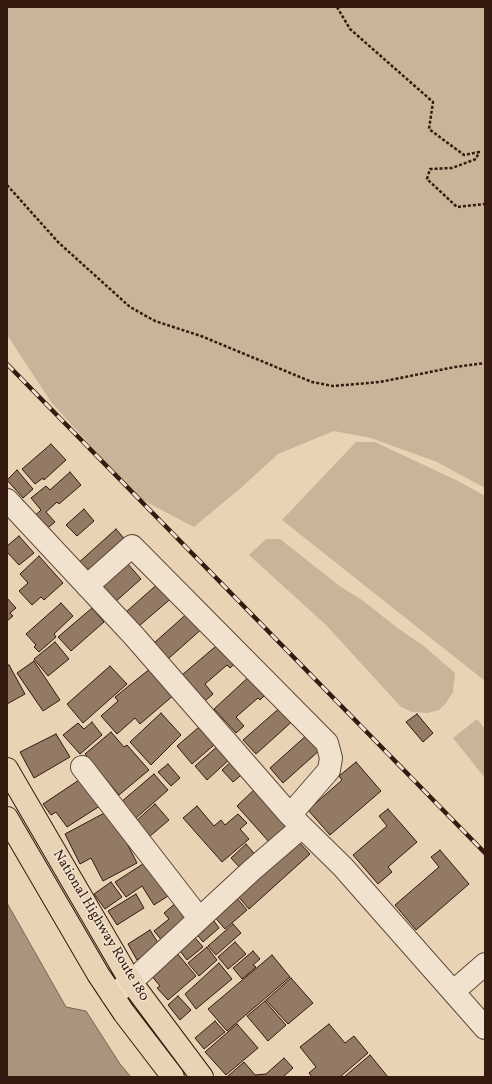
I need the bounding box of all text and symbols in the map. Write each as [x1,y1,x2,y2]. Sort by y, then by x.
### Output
street label: National Highway Route 180 [48,847,152,1005]

